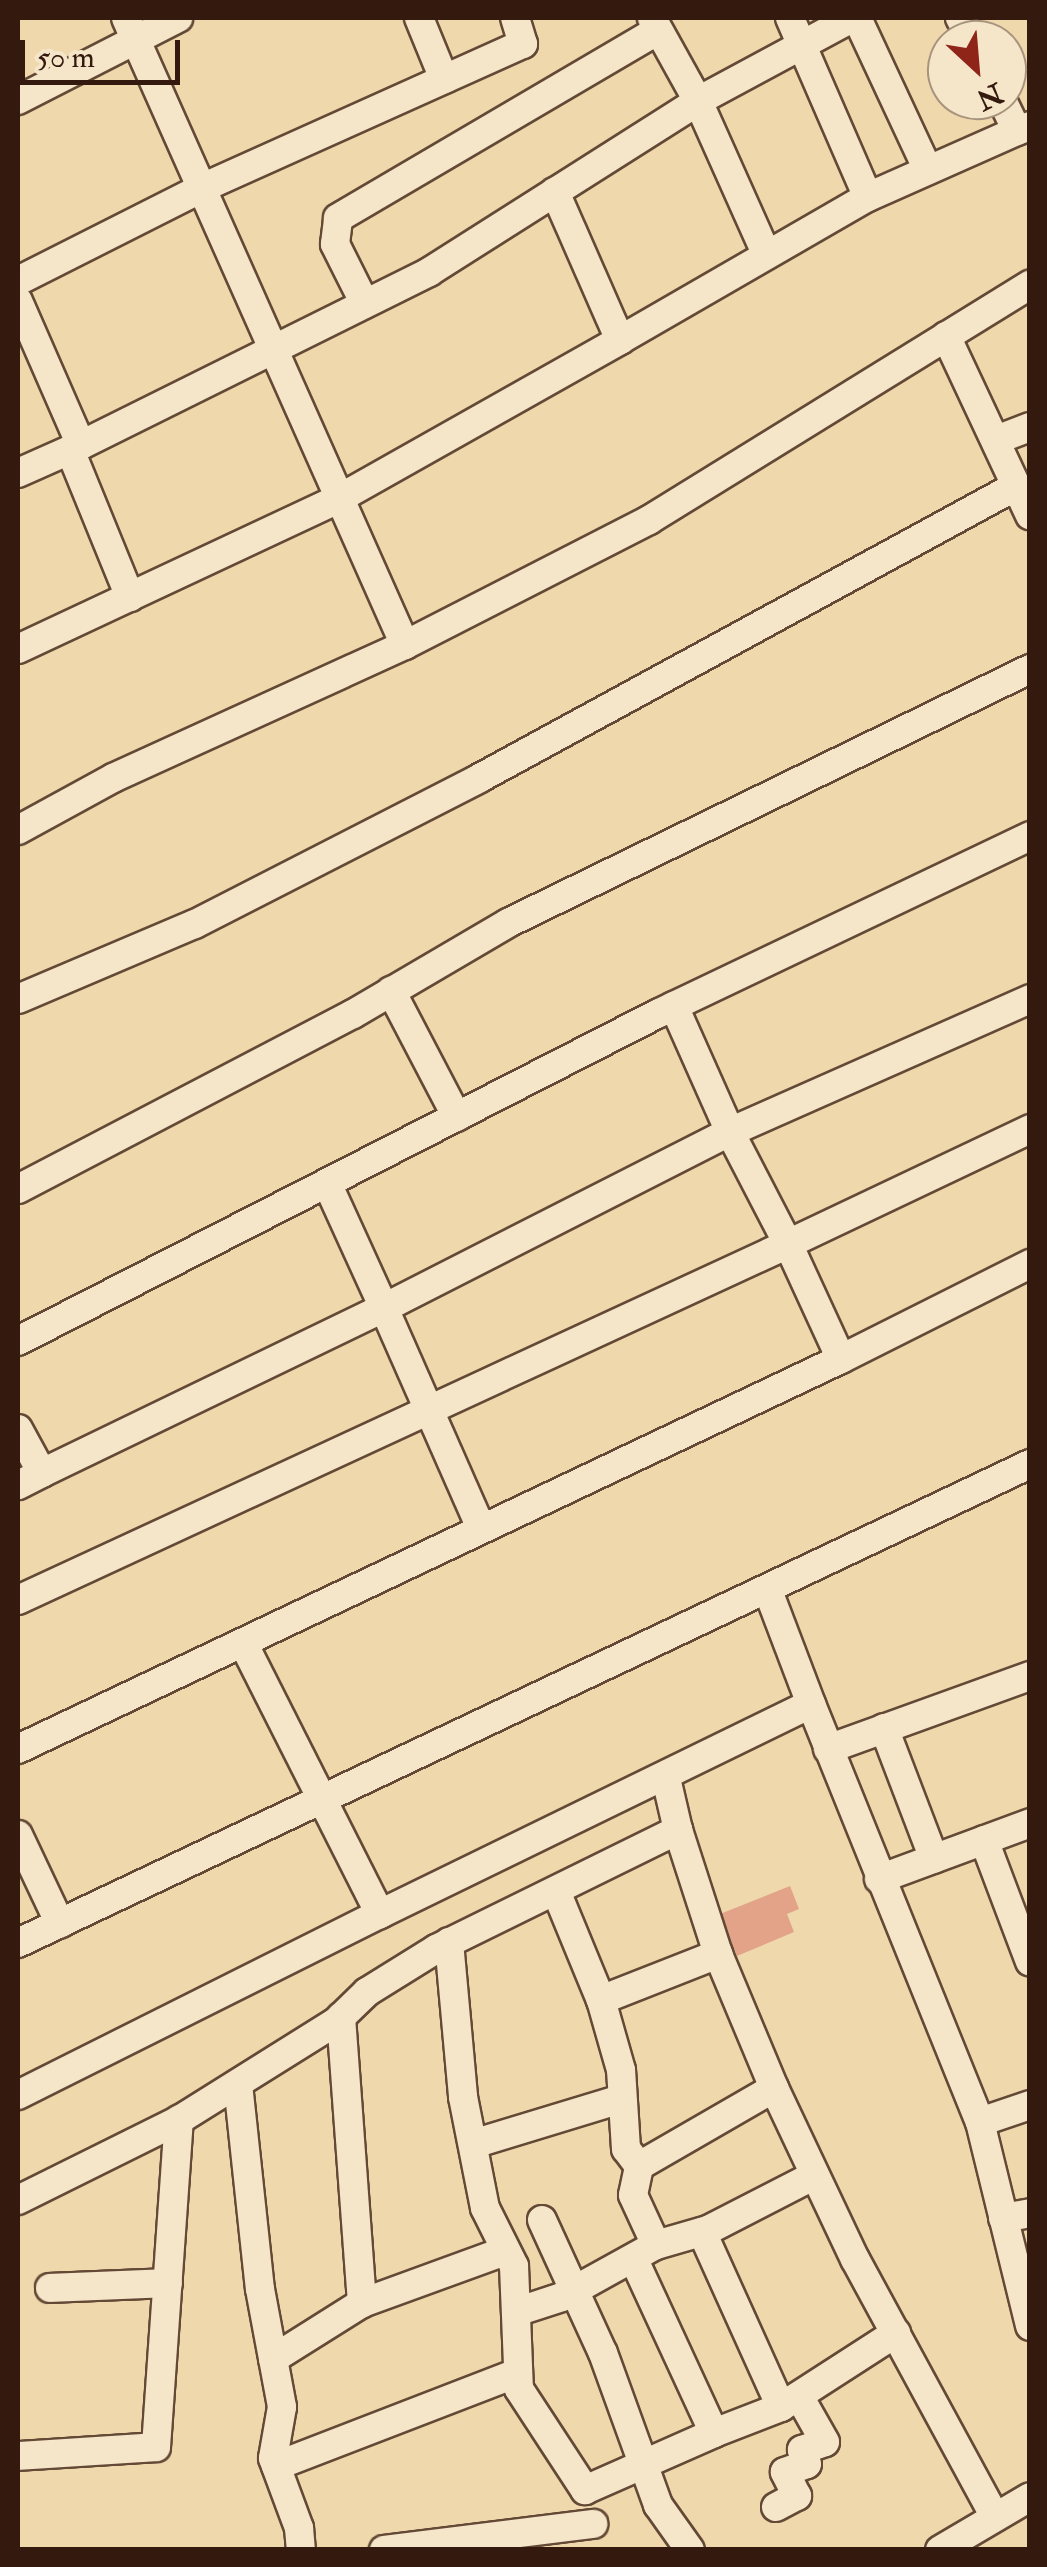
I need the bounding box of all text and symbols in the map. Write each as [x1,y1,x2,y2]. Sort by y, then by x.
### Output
scale bar [25,20,185,82]
north arrow [927,20,1027,120]
text: 50 m [37,39,95,76]
text: N [971,74,1008,117]

